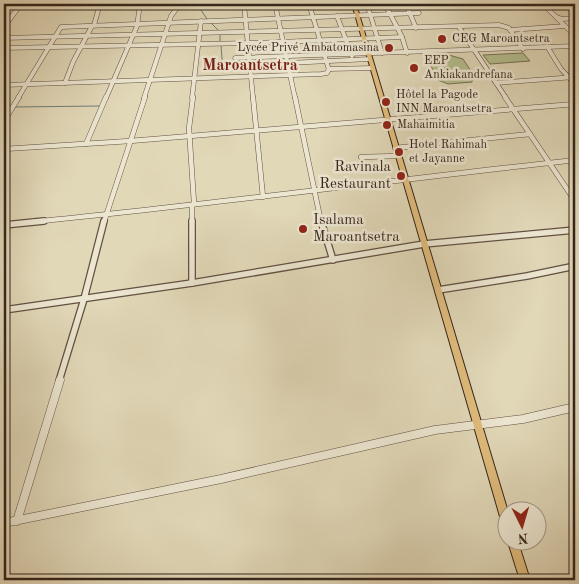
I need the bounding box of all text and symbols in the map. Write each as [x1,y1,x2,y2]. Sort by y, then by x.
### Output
marker: CEG Maroantsetra [436,33,448,45]
place label: CEG Maroantsetra [452,33,550,45]
place label: Lycée Privé Ambatomasina [237,42,379,54]
marker: Lycée Privé Ambatomasina [383,42,395,54]
place label: EEP Ankiakandrefana [424,55,513,81]
district label: Maroantsetra [202,58,298,74]
marker: EEP Ankiakandrefana [408,62,420,74]
place label: Hôtel la Pagode INN Maroantsetra [396,89,492,115]
marker: Hôtel la Pagode INN Maroantsetra [380,96,392,108]
marker: Mahaimitia [381,119,393,131]
place label: Mahaimitia [397,119,455,131]
place label: Hotel Rahimah et Jayanne [409,139,487,165]
marker: Hotel Rahimah et Jayanne [393,146,405,158]
place label: Ravinala Restaurant [319,160,392,192]
marker: Ravinala Restaurant [395,170,407,182]
place label: Isalama Maroantsetra [313,213,400,245]
marker: Isalama Maroantsetra [297,223,309,235]
north arrow [496,502,546,552]
text: N [517,531,529,545]

